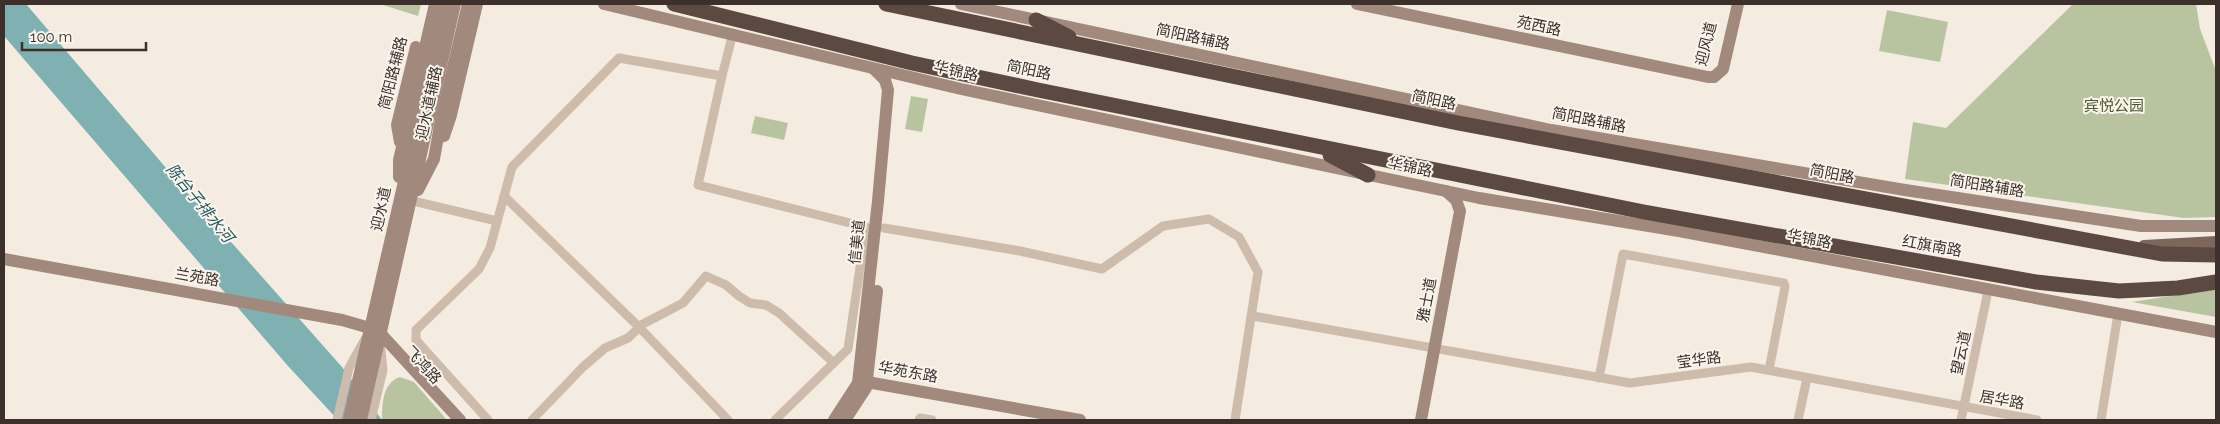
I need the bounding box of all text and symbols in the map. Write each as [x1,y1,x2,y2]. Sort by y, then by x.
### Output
street label: 苑西路 [1515,13,1563,39]
scale bar [22,20,146,52]
street label: 简阳路辅路 [1154,20,1232,54]
street label: 迎风道 [1692,20,1720,68]
text: 100 m [30,28,72,46]
street label: 简阳路辅路 [375,34,411,112]
street label: 华锦路 [932,57,980,85]
street label: 简阳路 [1005,57,1053,83]
street label: 迎水道辅路 [412,64,446,142]
street label: 简阳路 [1410,87,1458,113]
park label: 宾悦公园 [2084,97,2144,115]
street label: 简阳路辅路 [1550,104,1628,136]
street label: 华锦路 [1386,154,1434,180]
water label: 陈台子排水河 [162,160,239,249]
street label: 简阳路 [1808,161,1856,187]
street label: 简阳路辅路 [1949,171,2025,201]
street label: 迎水道 [368,185,394,233]
street label: 信美道 [846,219,868,265]
street label: 华锦路 [1785,226,1833,252]
street label: 红旗南路 [1901,232,1963,260]
street label: 兰苑路 [173,264,221,290]
street label: 雅士道 [1414,276,1440,324]
street label: 望云道 [1948,329,1974,377]
street label: 飞鸿路 [401,342,445,388]
street label: 莹华路 [1675,348,1723,372]
street label: 华苑东路 [877,358,939,386]
street label: 居华路 [1978,387,2026,413]

